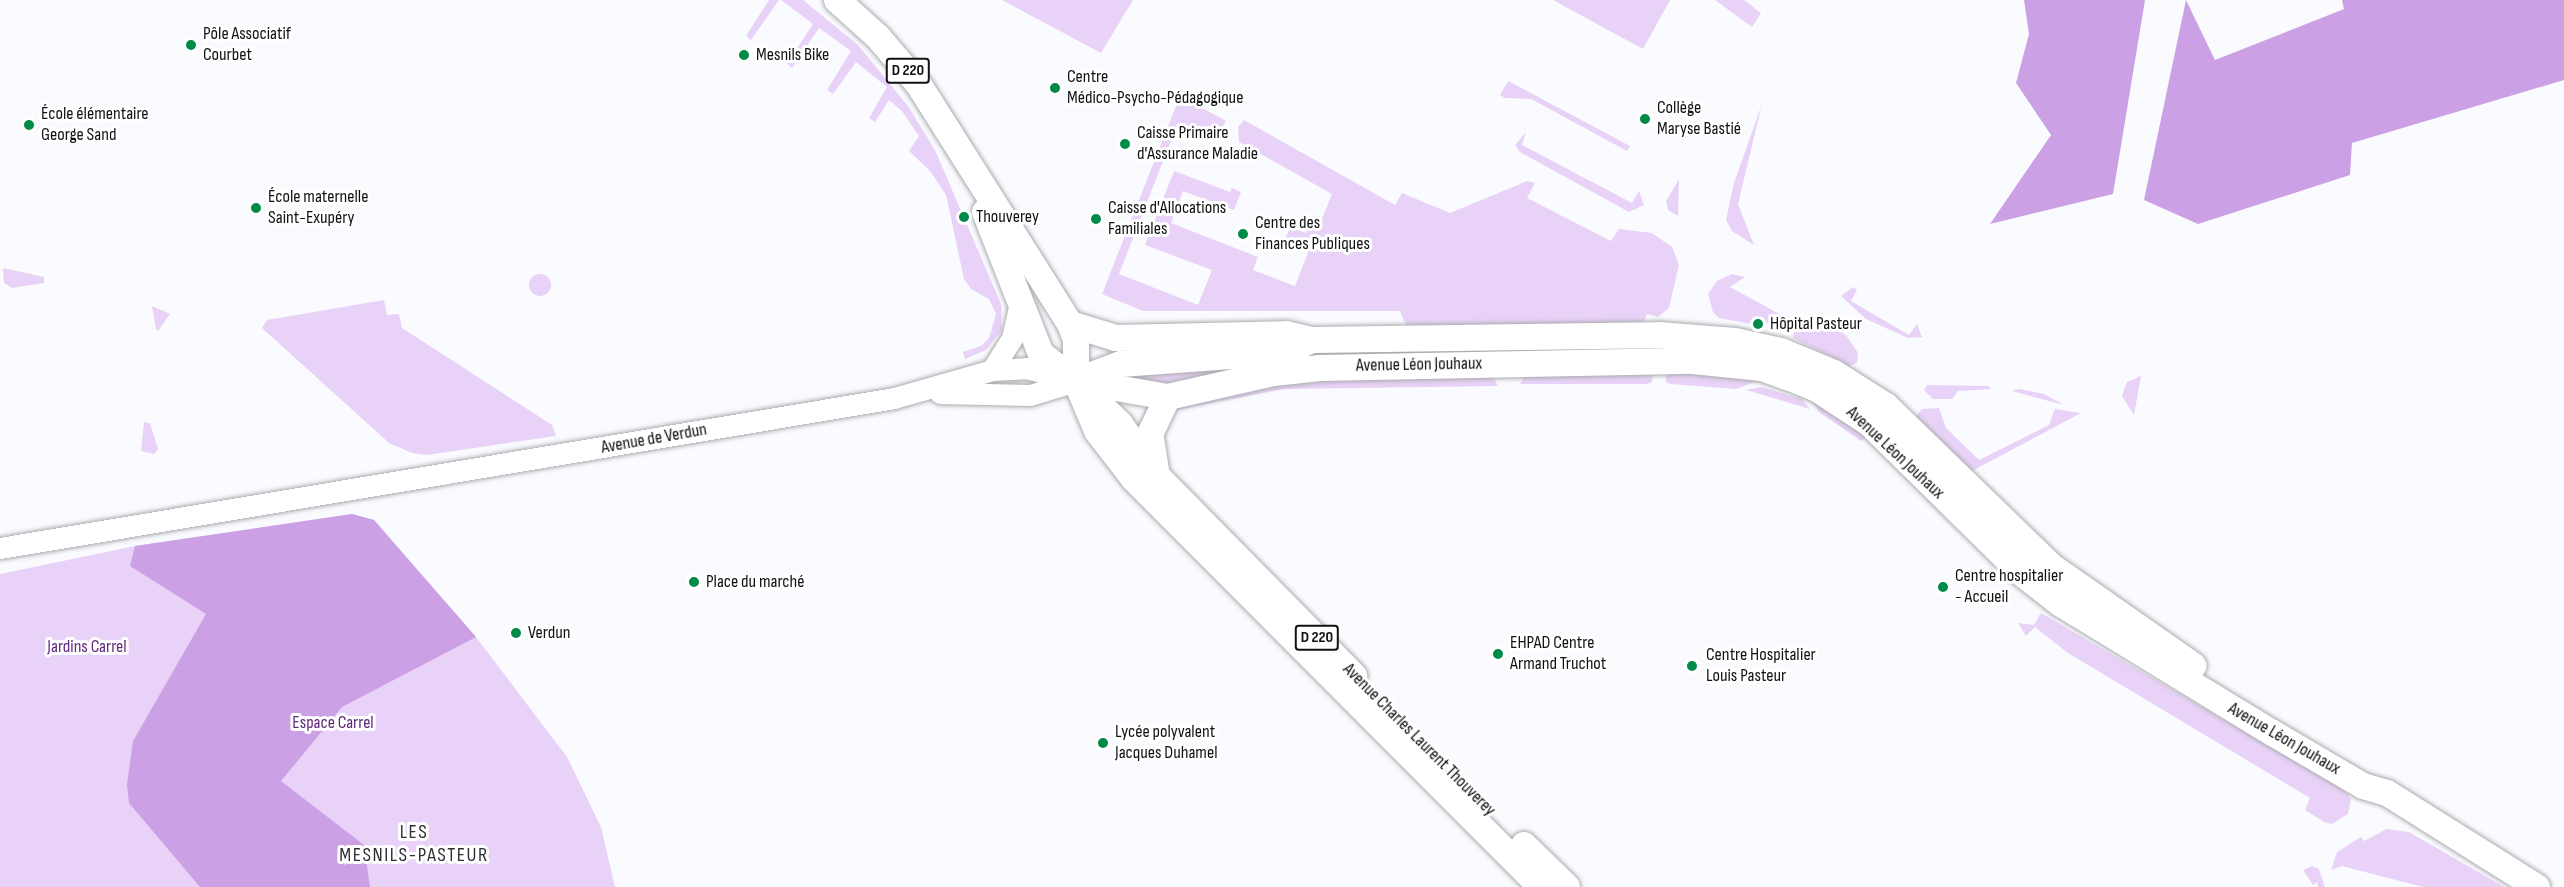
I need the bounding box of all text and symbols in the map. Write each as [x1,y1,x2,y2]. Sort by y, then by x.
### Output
place label: Pôle Associatif Courbet [203,24,291,66]
marker: Pôle Associatif Courbet [184,38,198,52]
place label: Mesnils Bike [756,44,829,66]
marker: Mesnils Bike [737,48,751,62]
road number: D 220 [886,58,930,84]
place label: Centre Médico-Psycho-Pédagogique [1067,67,1243,110]
marker: Centre Médico-Psycho-Pédagogique [1048,81,1062,95]
place label: Collège Maryse Bastié [1657,98,1741,140]
place label: École élémentaire George Sand [41,104,149,146]
marker: Collège Maryse Bastié [1638,112,1652,126]
marker: École élémentaire George Sand [22,118,36,132]
place label: Caisse Primaire d'Assurance Maladie [1137,123,1258,166]
marker: Caisse Primaire d'Assurance Maladie [1118,137,1132,151]
place label: École maternelle Saint-Exupéry [268,187,368,230]
place label: Caisse d'Allocations Familiales [1108,198,1226,240]
marker: École maternelle Saint-Exupéry [249,201,263,215]
place label: Thouverey [976,206,1039,228]
marker: Thouverey [957,210,971,224]
marker: Caisse d'Allocations Familiales [1089,212,1103,226]
place label: Centre des Finances Publiques [1255,213,1370,256]
marker: Centre des Finances Publiques [1236,227,1250,241]
place label: Hôpital Pasteur [1770,313,1862,335]
marker: Hôpital Pasteur [1751,317,1765,331]
street label: Avenue Léon Jouhaux [1356,353,1482,377]
street label: Avenue Léon Jouhaux [1841,402,1949,504]
street label: Avenue de Verdun [600,419,708,459]
place label: Centre hospitalier - Accueil [1955,566,2063,608]
place label: Place du marché [706,571,804,593]
marker: Place du marché [687,575,701,589]
marker: Centre hospitalier - Accueil [1936,580,1950,594]
place label: Verdun [528,622,570,644]
road number: D 220 [1294,625,1340,651]
marker: Verdun [509,626,523,640]
place label: EHPAD Centre Armand Truchot [1510,633,1606,676]
park label: Jardins Carrel [47,636,127,658]
place label: Centre Hospitalier Louis Pasteur [1706,645,1816,688]
marker: EHPAD Centre Armand Truchot [1491,647,1505,661]
marker: Centre Hospitalier Louis Pasteur [1683,657,1701,675]
street label: Avenue Charles Laurent Thouverey [1338,659,1500,821]
street label: Avenue Léon Jouhaux [2224,698,2344,780]
park label: Espace Carrel [292,712,374,734]
place label: Lycée polyvalent Jacques Duhamel [1115,722,1217,764]
marker: Lycée polyvalent Jacques Duhamel [1096,736,1110,750]
district label: LES MESNILS-PASTEUR [339,820,489,867]

